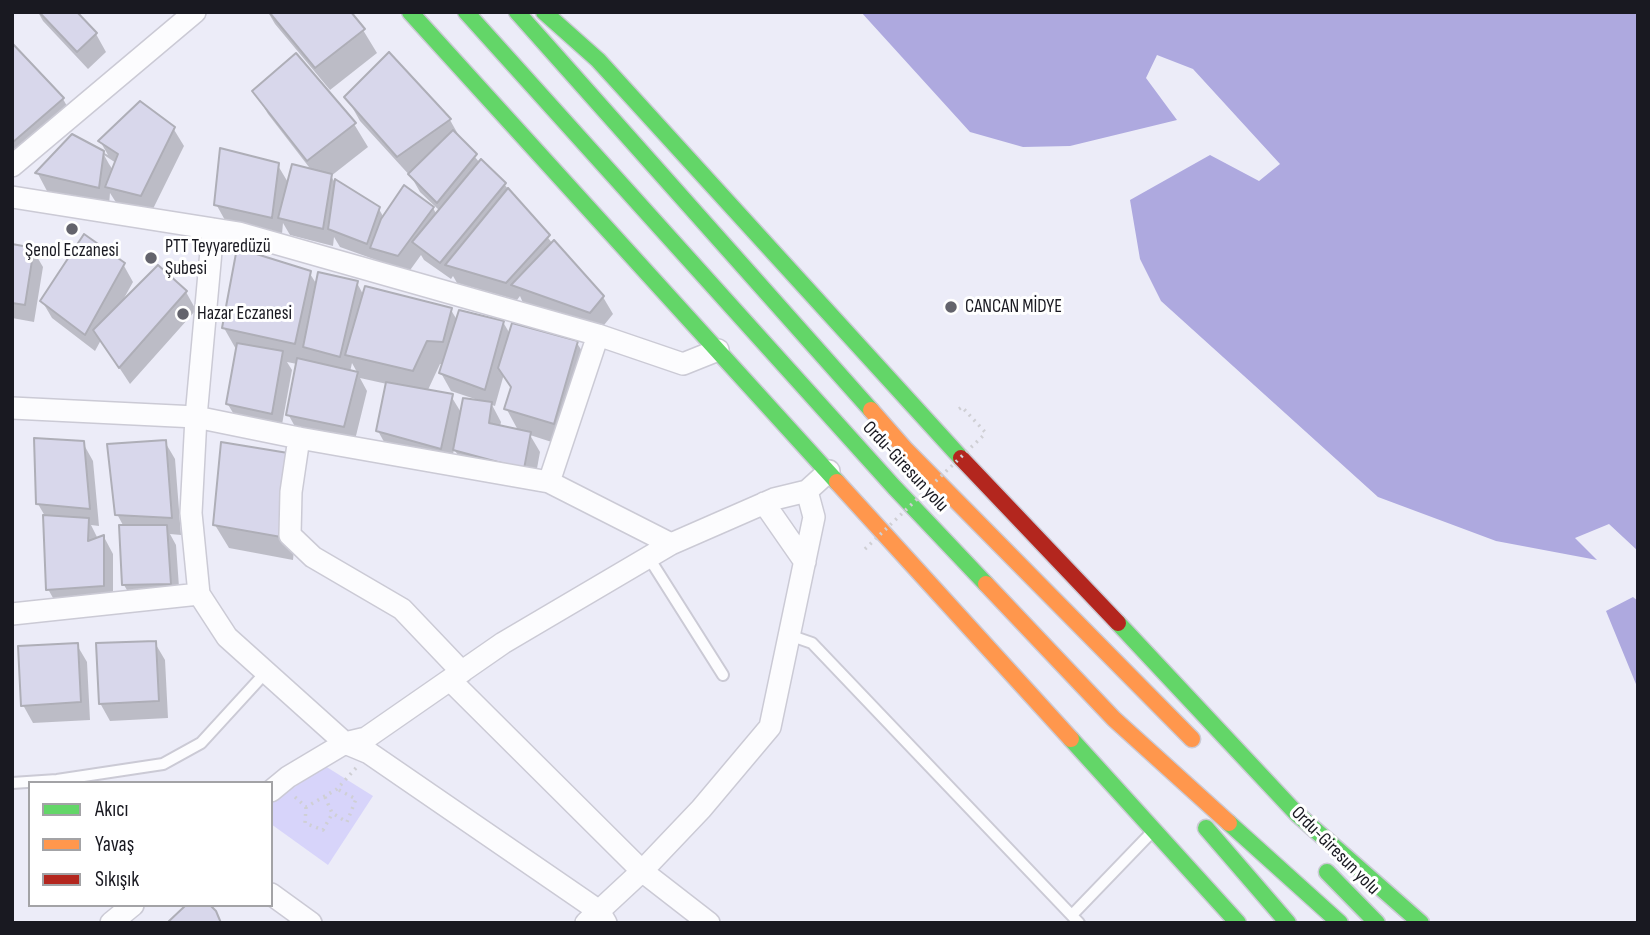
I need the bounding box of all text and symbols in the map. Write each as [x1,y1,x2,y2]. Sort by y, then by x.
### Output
marker: Şenol Eczanesi [64,221,80,237]
place label: PTT Teyyaredüzü Şubesi [165,236,271,280]
place label: Şenol Eczanesi [25,240,119,262]
marker: PTT Teyyaredüzü Şubesi [143,250,159,266]
place label: CANCAN MİDYE [965,296,1062,318]
marker: CANCAN MİDYE [943,299,959,315]
place label: Hazar Eczanesi [197,303,292,325]
marker: Hazar Eczanesi [175,306,191,322]
street label: Ordu-Giresun yolu [857,417,953,517]
legend [28,781,273,907]
text: Akıcı [95,797,128,822]
street label: Ordu-Giresun yolu [1286,802,1384,900]
text: Yavaş [95,832,134,857]
text: Sıkışık [95,867,139,892]

